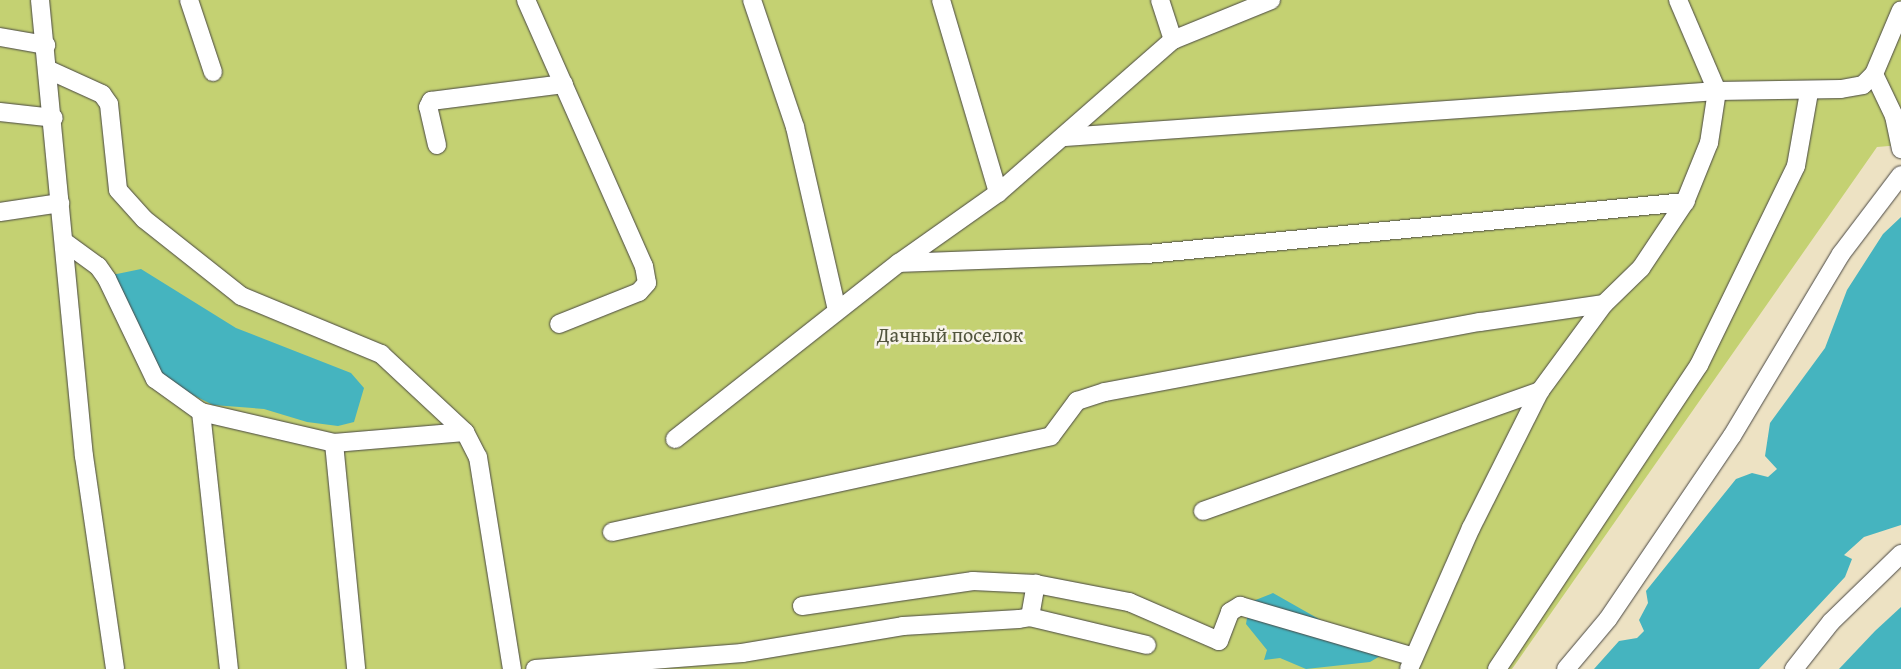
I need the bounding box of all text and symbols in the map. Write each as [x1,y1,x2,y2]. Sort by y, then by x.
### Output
park label: Дачный поселок [877,322,1023,346]

